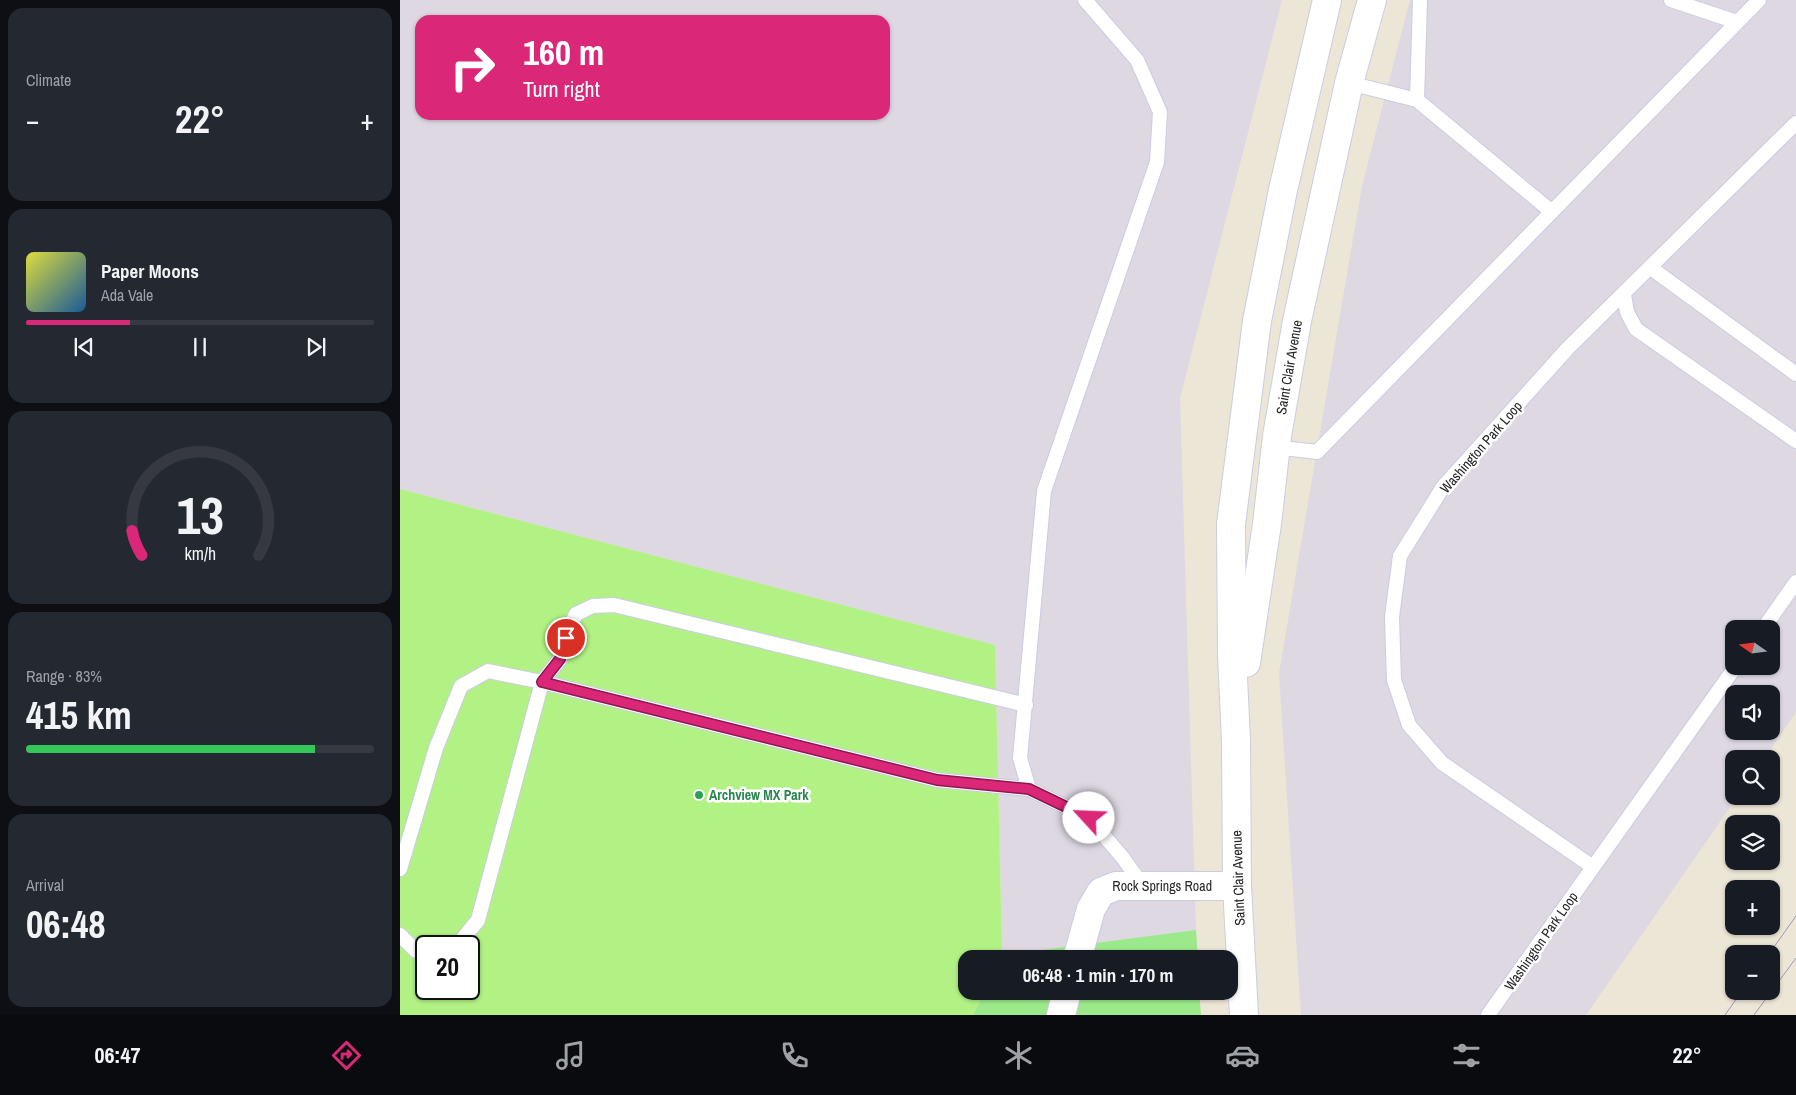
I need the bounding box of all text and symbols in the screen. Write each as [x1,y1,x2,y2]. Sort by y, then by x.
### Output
text: 160 m [523,29,604,76]
icon: right [440,35,505,100]
text: Climate [26,69,71,91]
text: Turn right [523,74,600,104]
text: 22° [175,94,225,145]
text: − [26,101,39,139]
text: + [361,101,374,139]
text: Paper Moons [101,258,199,284]
text: Ada Vale [101,284,153,306]
street label: Saint Clair Avenue [1272,318,1306,416]
icon: previous [70,333,98,361]
icon: pause [186,333,214,361]
icon: next [302,333,330,361]
street label: Washington Park Loop [1436,397,1526,497]
text: 13 [176,480,224,550]
text: km/h [184,542,216,566]
pin [545,617,587,659]
north arrow [1725,620,1780,675]
map controls [1725,620,1780,1000]
icon: arrive [552,624,580,652]
text: Range · 83% [26,665,102,687]
button: sound [1725,685,1780,740]
text: 415 km [26,690,132,741]
button: search [1725,750,1780,805]
place label: Archview MX Park [709,786,809,804]
marker: Archview MX Park [693,789,705,801]
position arrow [1062,791,1114,843]
button: layers [1725,815,1780,870]
street label: Saint Clair Avenue [1227,830,1249,926]
text: Arrival [26,874,64,896]
street label: Rock Springs Road [1112,877,1212,895]
button: + [1725,880,1780,935]
street label: Washington Park Loop [1500,888,1582,994]
text: 06:48 [26,899,106,950]
speed limit sign: 20 [415,935,480,1000]
button: − [1725,945,1780,1000]
text: 06:48 · 1 min · 170 m [1023,962,1173,988]
icon: directions [329,1038,364,1073]
icon: music [553,1038,588,1073]
icon: phone [777,1038,812,1073]
icon: climate [1001,1038,1036,1073]
icon: car [1225,1038,1260,1073]
icon: filters [1449,1038,1484,1073]
text: 06:47 [94,1040,141,1070]
text: 22° [1673,1040,1701,1070]

